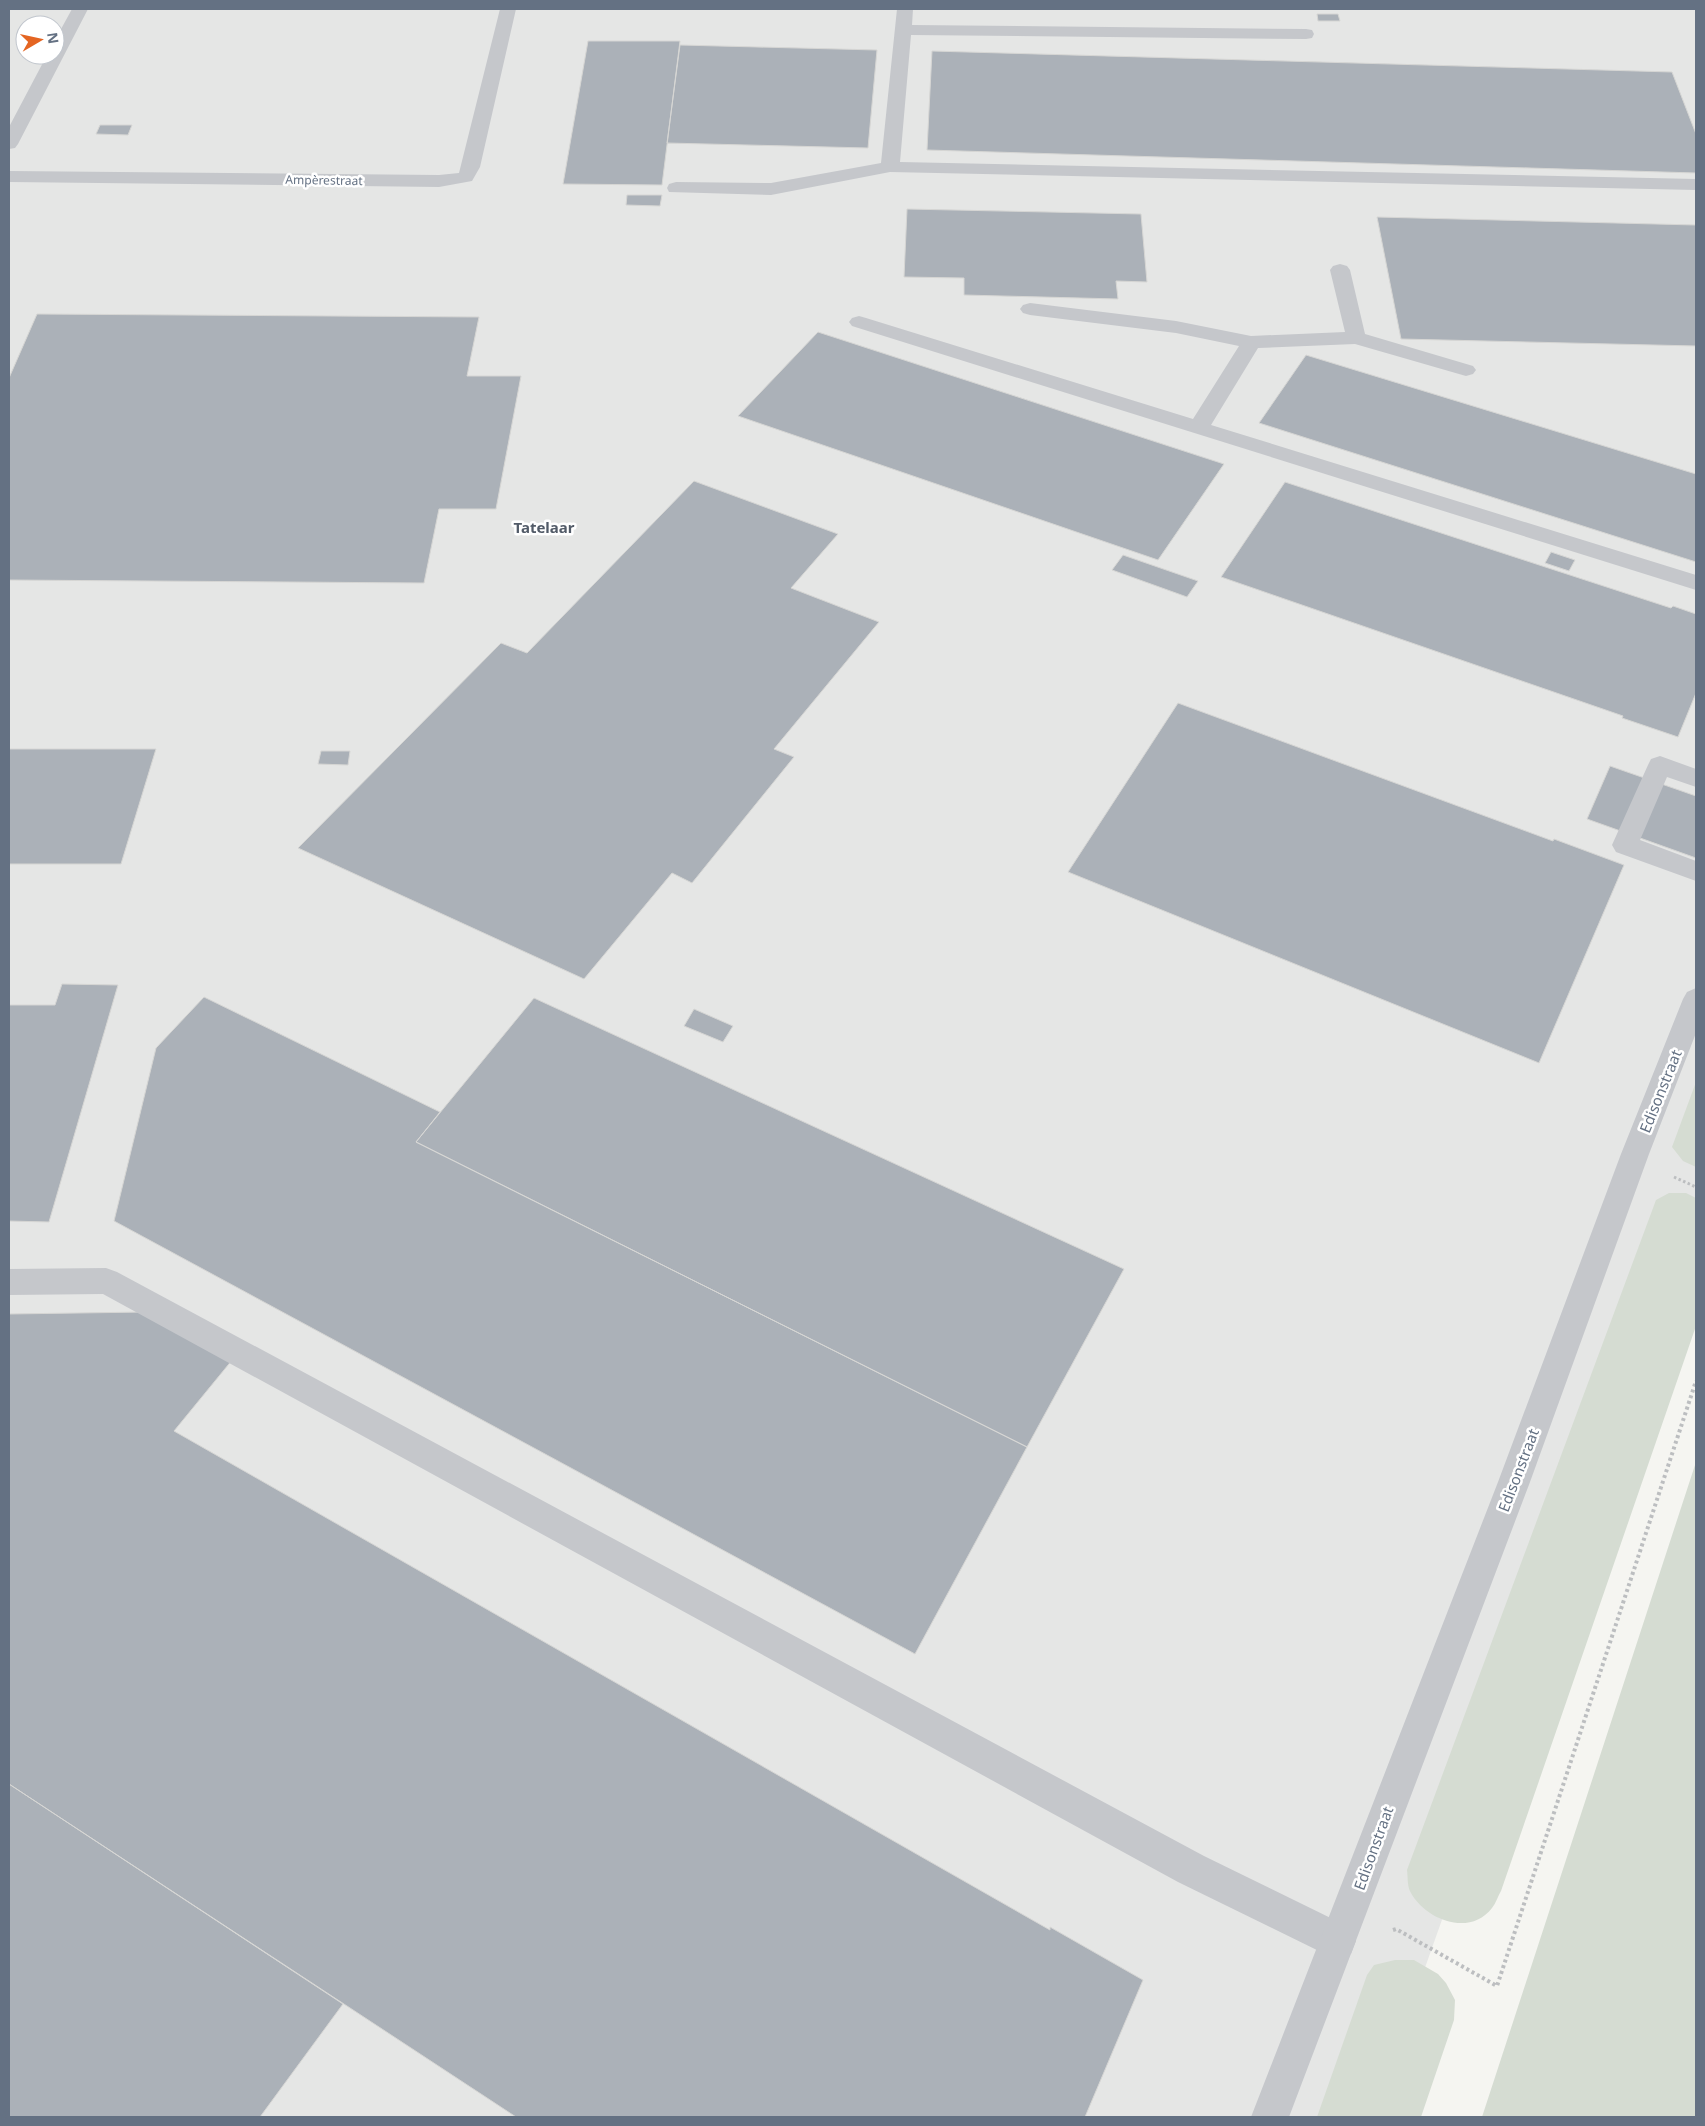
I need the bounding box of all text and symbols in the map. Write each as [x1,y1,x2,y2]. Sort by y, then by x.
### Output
north arrow [15,15,65,65]
text: N [43,31,64,45]
street label: Ampèrestraat [285,171,363,189]
district label: Tatelaar [513,517,575,537]
street label: Edisonstraat [1634,1046,1686,1135]
street label: Edisonstraat [1493,1425,1543,1515]
street label: Edisonstraat [1349,1803,1398,1893]

